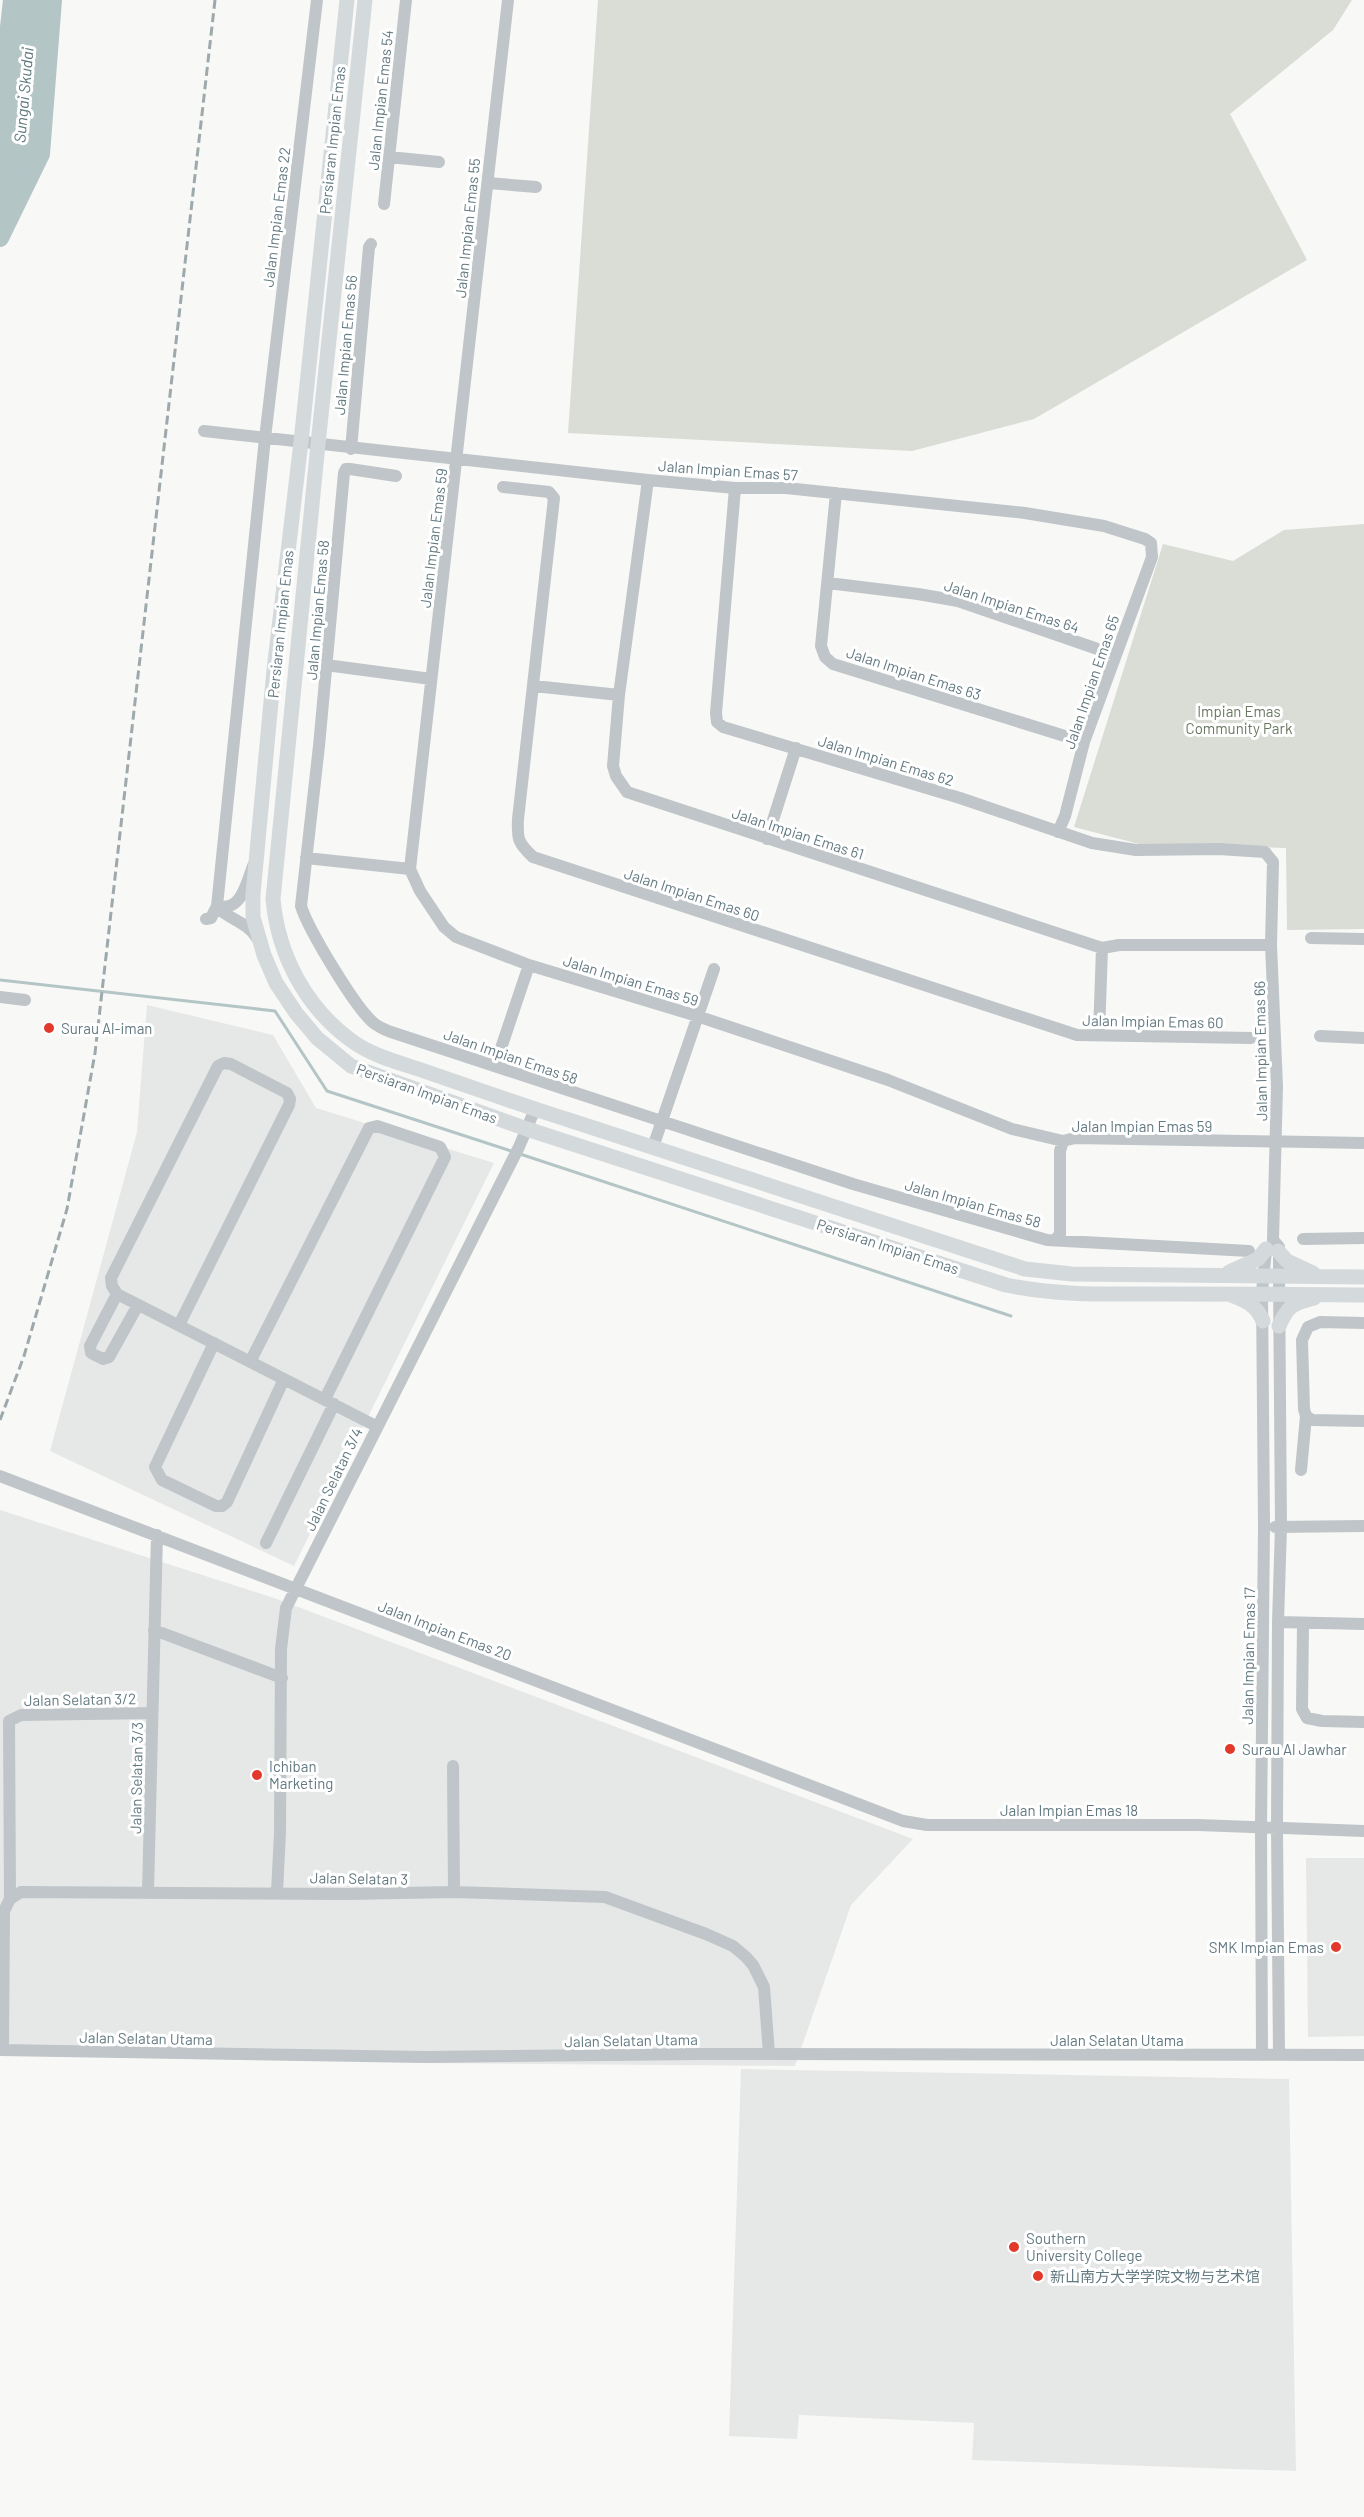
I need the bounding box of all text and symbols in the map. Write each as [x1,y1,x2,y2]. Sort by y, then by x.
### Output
street label: Jalan Impian Emas 54 [364,29,396,171]
water label: Sungai Skudai [9,46,37,143]
street label: Persiaran Impian Emas [315,65,349,215]
street label: Jalan Impian Emas 22 [258,146,294,288]
street label: Jalan Impian Emas 55 [451,157,483,299]
street label: Jalan Impian Emas 56 [330,274,360,416]
street label: Jalan Impian Emas 57 [658,456,798,484]
street label: Jalan Impian Emas 59 [416,467,450,609]
street label: Jalan Impian Emas 58 [302,539,332,681]
street label: Persiaran Impian Emas [263,549,297,699]
street label: Jalan Impian Emas 64 [942,576,1082,636]
street label: Jalan Impian Emas 65 [1060,613,1122,751]
street label: Jalan Impian Emas 63 [844,643,984,703]
park label: Impian Emas Community Park [1186,702,1293,737]
street label: Jalan Impian Emas 62 [816,731,956,789]
street label: Jalan Impian Emas 61 [730,803,866,863]
street label: Jalan Impian Emas 60 [622,864,762,924]
street label: Jalan Impian Emas 59 [561,951,701,1009]
street label: Jalan Impian Emas 66 [1250,981,1270,1121]
street label: Jalan Impian Emas 60 [1082,1011,1224,1031]
place label: Surau Al-iman [61,1019,152,1037]
marker: Surau Al-iman [42,1021,56,1035]
street label: Jalan Impian Emas 58 [442,1025,580,1087]
street label: Persiaran Impian Emas [354,1059,500,1127]
street label: Jalan Impian Emas 59 [1072,1117,1212,1135]
street label: Jalan Impian Emas 58 [903,1175,1043,1231]
street label: Persiaran Impian Emas [815,1215,961,1277]
street label: Jalan Selatan 3/4 [300,1424,366,1534]
street label: Jalan Impian Emas 17 [1238,1587,1258,1725]
street label: Jalan Impian Emas 20 [376,1596,514,1664]
street label: Jalan Selatan 3/2 [24,1689,136,1709]
street label: Jalan Selatan 3/3 [126,1722,146,1834]
place label: Surau Al Jawhar [1242,1740,1347,1758]
marker: Surau Al Jawhar [1223,1742,1237,1756]
place label: Ichiban Marketing [269,1757,333,1792]
marker: Ichiban Marketing [250,1768,264,1782]
street label: Jalan Impian Emas 18 [1000,1801,1138,1819]
street label: Jalan Selatan 3 [310,1868,408,1888]
place label: SMK Impian Emas [1209,1938,1324,1956]
marker: SMK Impian Emas [1329,1940,1343,1954]
street label: Jalan Selatan Utama [79,2028,213,2048]
street label: Jalan Selatan Utama [564,2030,698,2050]
street label: Jalan Selatan Utama [1050,2031,1184,2049]
place label: Southern University College [1026,2229,1143,2264]
marker: Southern University College [1007,2240,1021,2254]
place label: 新山南方大学学院文物与艺术馆 [1050,2267,1260,2285]
marker: 新山南方大学学院文物与艺术馆 [1031,2269,1045,2283]

